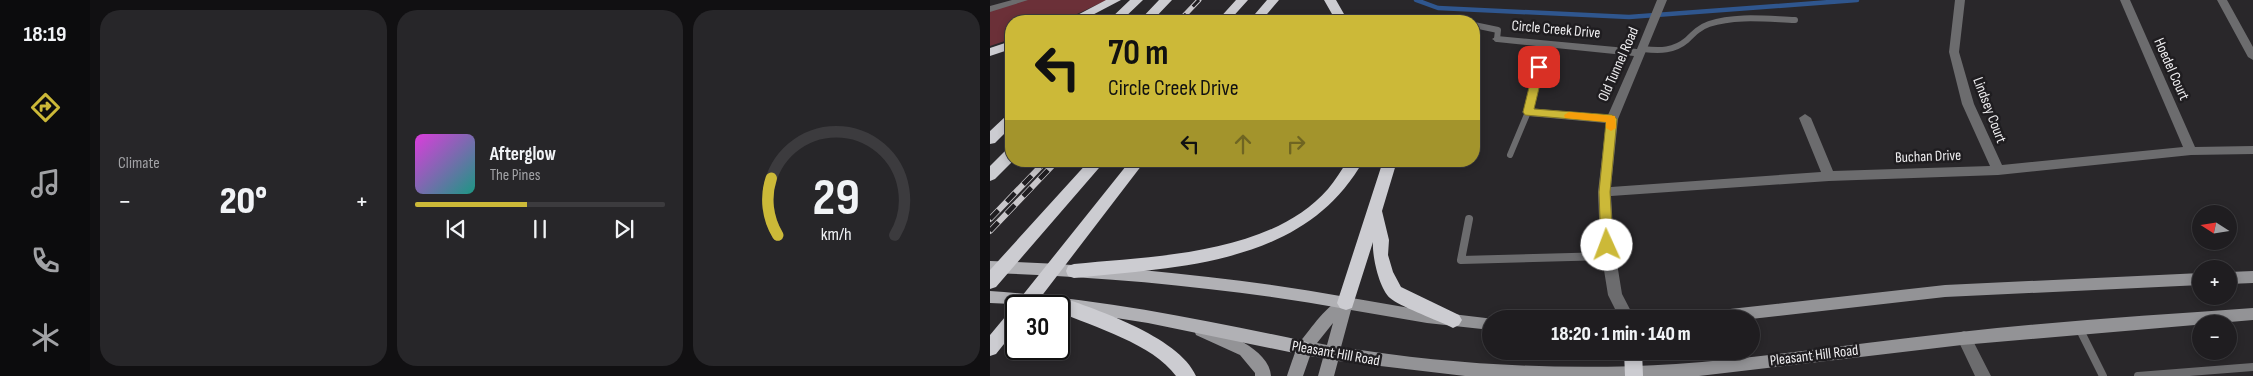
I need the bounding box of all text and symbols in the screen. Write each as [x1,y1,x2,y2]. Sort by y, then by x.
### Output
street label: Circle Creek Drive [1511,16,1601,43]
text: 18:19 [24,21,66,48]
street label: Old Tunnel Road [1594,24,1643,104]
text: 70 m [1108,32,1168,75]
icon: left [1025,35,1090,100]
street label: Hoedel Court [2149,35,2194,104]
pin [1518,46,1560,88]
icon: arrive [1525,53,1553,81]
street label: Lindsey Court [1968,74,2011,146]
text: Circle Creek Drive [1108,75,1239,102]
icon: directions [28,90,63,125]
icon: left [1176,130,1204,158]
icon: ahead [1229,130,1257,158]
icon: right [1282,130,1310,158]
text: Afterglow [490,143,556,166]
street label: Buchan Drive [1895,146,1961,167]
text: Climate [118,154,160,173]
icon: music [28,166,63,201]
text: The Pines [490,166,541,185]
text: 29 [813,167,860,230]
text: 20° [219,179,267,224]
text: − [118,185,132,218]
text: + [355,185,369,218]
north arrow [2192,205,2238,250]
map controls [2192,205,2237,360]
icon: previous [442,215,470,243]
icon: pause [526,215,554,243]
icon: next [610,215,638,243]
position arrow [1580,218,1632,270]
text: km/h [821,224,852,245]
icon: phone [28,243,63,278]
button: + [2192,260,2237,305]
speed limit sign: 30 [1005,295,1070,360]
button: − [2192,315,2237,360]
icon: climate [28,320,63,355]
text: 18:20 · 1 min · 140 m [1551,323,1691,346]
street label: Pleasant Hill Road [1290,336,1381,371]
street label: Pleasant Hill Road [1769,341,1859,370]

